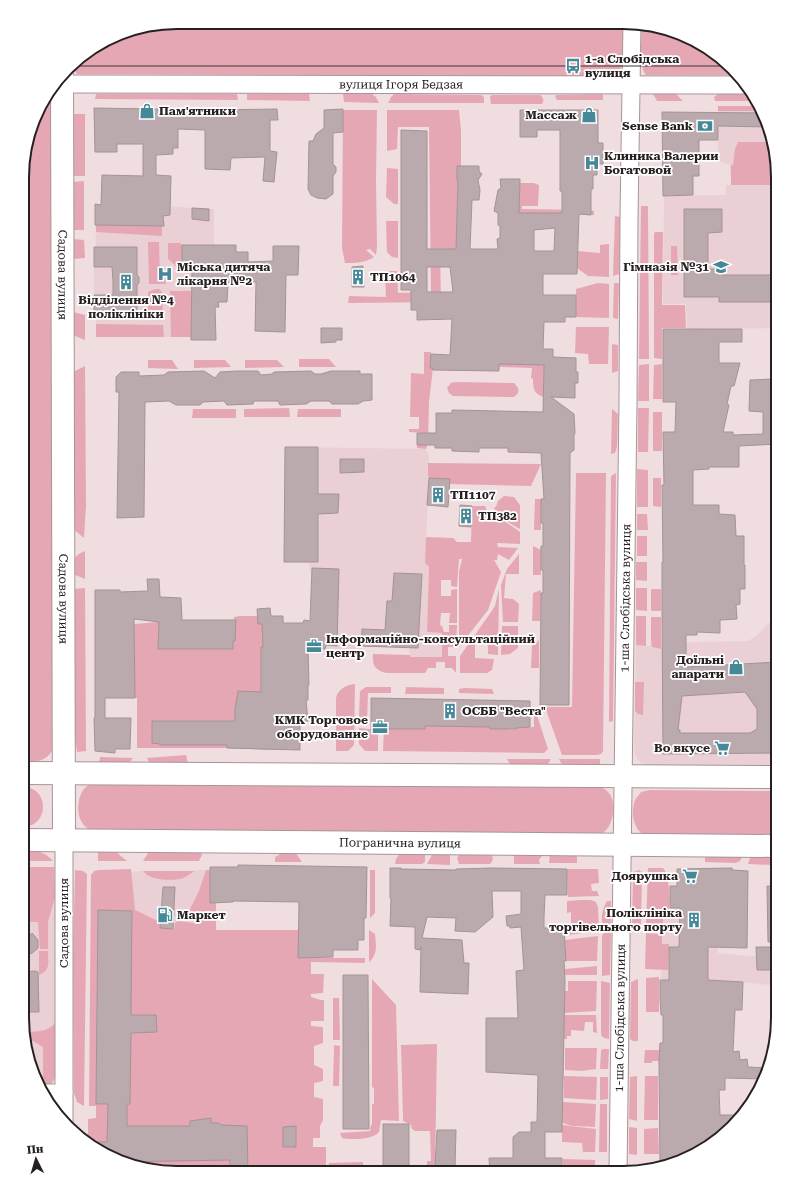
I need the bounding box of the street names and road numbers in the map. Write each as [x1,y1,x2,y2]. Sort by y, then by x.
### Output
street label: вулиця Ігоря Бедзая [339,77,463,92]
street label: Садова вулиця [55,230,70,320]
street label: 1-ша Слобідська вулиця [617,524,633,672]
street label: Садова вулиця [56,554,70,644]
street label: Погранична вулиця [339,836,461,850]
street label: Садова вулиця [57,878,71,968]
street label: 1-ша Слобідська вулиця [612,943,628,1092]

